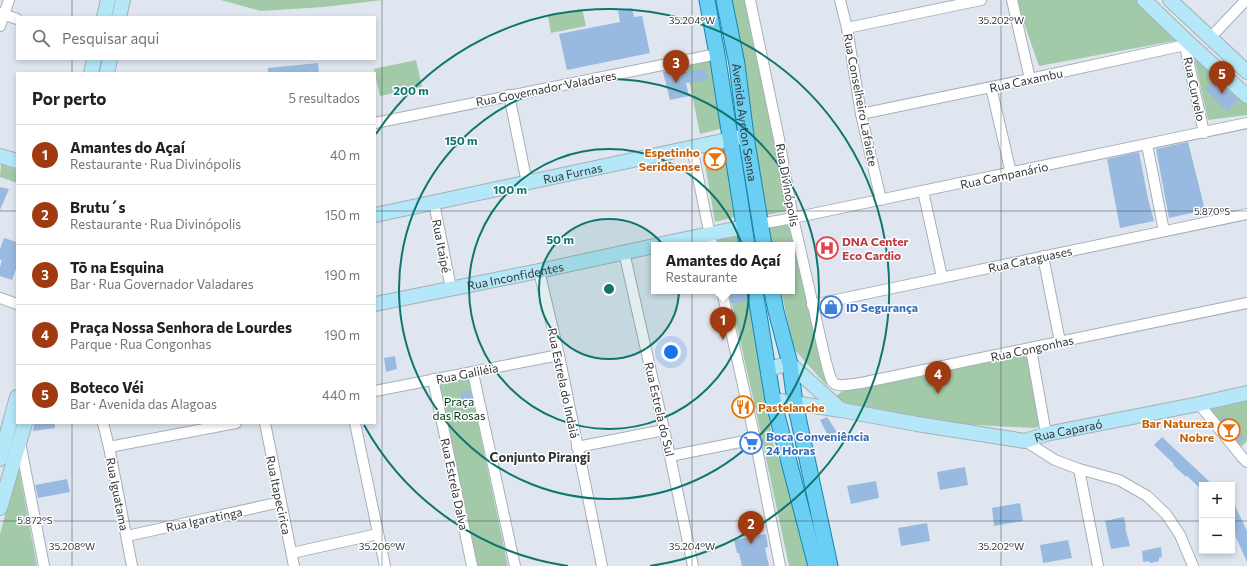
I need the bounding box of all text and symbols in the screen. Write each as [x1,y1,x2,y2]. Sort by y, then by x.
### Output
text: 35.204°W [669,14,715,26]
text: 35.202°W [978,14,1024,26]
search box [16,16,376,60]
icon: search [30,27,52,49]
text: Pesquisar aqui [62,29,159,47]
street label: Rua Conselheiro Lafaiete [841,32,881,168]
pin: 3 [663,50,689,83]
street label: Rua Curvelo [1181,56,1209,122]
pin: 5 [1209,61,1235,94]
street label: Avenida Ayrton Senna [730,62,760,182]
street label: Rua Caxambu [988,65,1064,95]
street label: Rua Governador Valadares [474,67,618,109]
text: 200 m [393,83,429,97]
text: Por perto [32,88,107,109]
text: 5 resultados [289,90,360,106]
text: 150 m [444,133,478,147]
text: Amantes do Açaí [70,138,185,156]
street label: Rua Divinópolis [774,142,802,228]
place label: Espetinho Seridoense [639,145,700,173]
bar icon: Espetinho Seridoense [702,146,728,172]
text: 1 [42,147,48,163]
text: 40 m [330,147,360,163]
text: Restaurante · Rua Divinópolis [70,156,241,172]
street label: Rua Campanário [959,159,1049,191]
street label: Rua Furnas [542,160,603,186]
text: 100 m [493,182,527,196]
text: Brutu´s [70,198,126,216]
text: 5.870°S [1194,205,1230,217]
text: 2 [41,207,49,223]
text: 150 m [325,207,360,223]
text: Restaurante · Rua Divinópolis [70,216,241,232]
street label: Rua Itaipé [430,218,454,274]
text: 50 m [546,232,574,246]
place label: DNA Center Eco Cardio [842,234,909,262]
hospital icon: DNA Center Eco Cardio [814,235,840,261]
popup [651,242,795,294]
street label: Rua Cataguases [987,243,1073,275]
text: Amantes do Açaí [666,251,780,269]
text: Tō na Esquina [70,258,164,276]
street label: Rua Inconfidentes [466,259,565,292]
text: 3 [41,267,49,283]
text: 190 m [324,267,360,283]
text: Restaurante [666,269,737,285]
text: Bar · Rua Governador Valadares [70,276,254,292]
centre of rings [602,282,616,296]
shop icon: ID Segurança [818,294,844,320]
place label: ID Segurança [846,300,918,314]
pin: 1 [710,307,736,340]
text: Praça Nossa Senhora de Lourdes [70,318,292,336]
text: 4 [41,327,49,343]
text: 190 m [324,327,360,343]
street label: Rua Estrela do Indaiá [545,327,583,439]
street label: Rua Congonhas [989,332,1075,364]
text: Parque · Rua Congonhas [70,336,211,352]
your location [661,342,681,362]
street label: Rua Galiléia [435,360,499,386]
street label: Rua Estrela do Sul [642,360,678,458]
pin: 4 [925,361,951,394]
text: Boteco Véi [70,378,144,396]
text: 5 [41,387,49,403]
text: 440 m [322,387,360,403]
park label: Praça das Rosas [433,394,485,422]
restaurant icon: Pastelanche [730,394,756,420]
text: Bar · Avenida das Alagoas [70,396,217,412]
place label: Pastelanche [758,400,825,414]
street label: Rua Caparaó [1032,416,1103,444]
place label: Bar Natureza Nobre [1142,416,1214,444]
bar icon: Bar Natureza Nobre [1216,417,1242,443]
place label: Boca Conveniência 24 Horas [766,429,869,457]
supermarket icon: Boca Conveniência 24 Horas [738,430,764,456]
street label: Rua Estrela Dalva [438,437,472,531]
district label: Conjunto Pirangi [490,449,590,465]
street label: Rua Itapecirica [264,454,294,536]
street label: Rua Iguatama [104,456,132,532]
map controls [1199,482,1235,554]
button: + [1199,482,1235,518]
street label: Rua Igaratinga [164,504,244,534]
pin: 2 [738,511,764,544]
text: 5.872°S [17,514,53,526]
button: − [1199,518,1235,554]
text: 35.208°W [49,540,95,552]
text: 35.206°W [359,540,405,552]
text: 35.204°W [669,540,715,552]
text: 35.202°W [978,540,1024,552]

